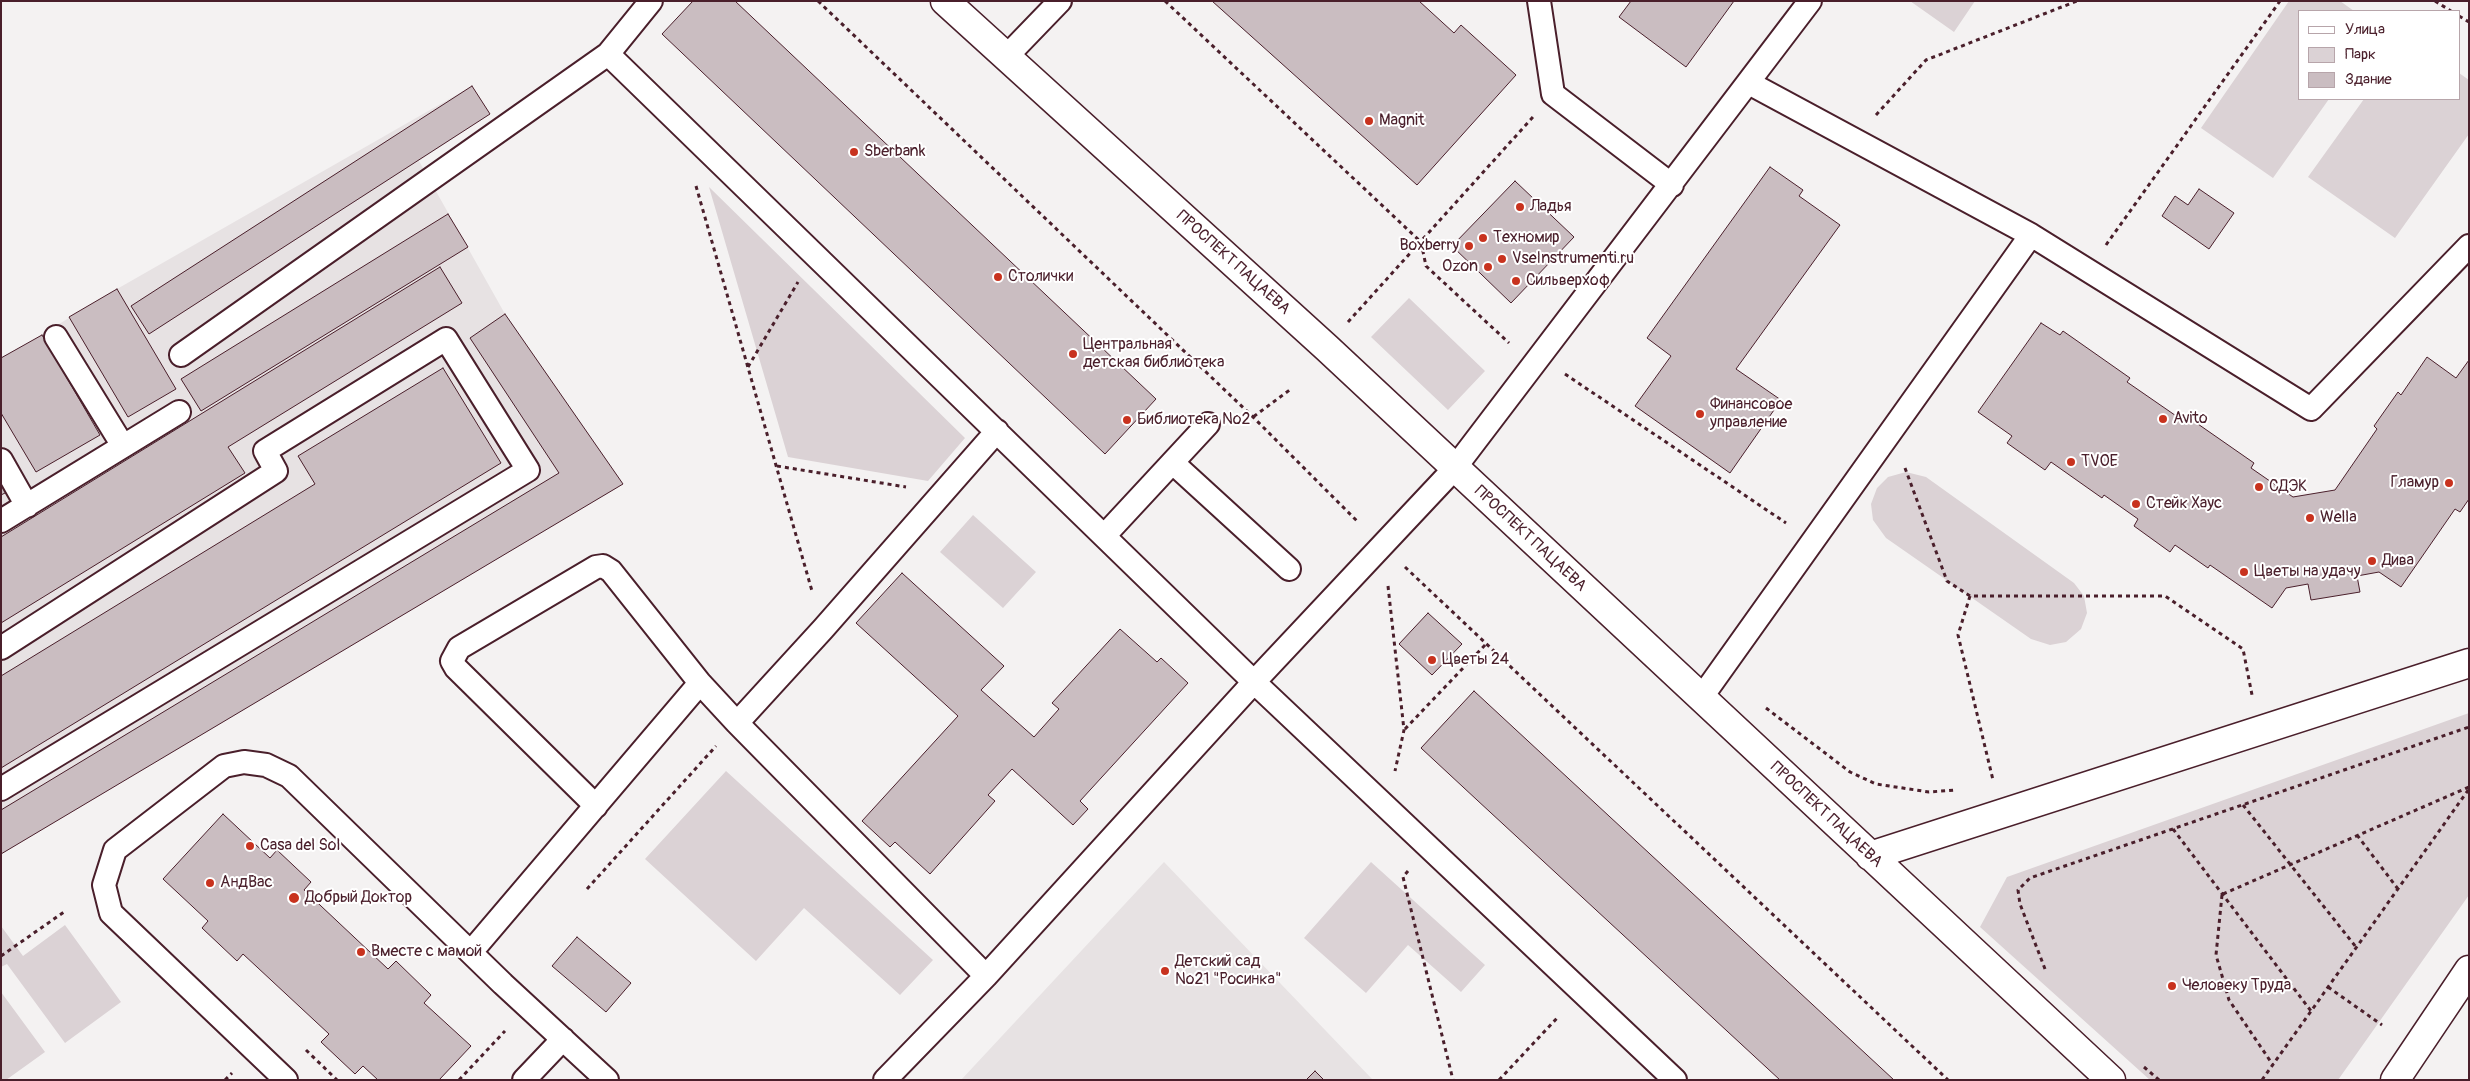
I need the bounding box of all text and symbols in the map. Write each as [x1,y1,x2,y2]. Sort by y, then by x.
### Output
legend [2298,10,2460,100]
text: Улица [2345,20,2385,39]
text: Парк [2345,45,2376,64]
text: Здание [2345,70,2392,89]
place label: Magnit [1379,111,1424,131]
marker: Magnit [1363,115,1375,127]
place label: Sberbank [864,142,925,162]
marker: Sberbank [848,146,860,158]
place label: Ладья [1530,197,1572,217]
marker: Ладья [1514,201,1526,213]
street label: ПРОСПЕКТ ПАЦАЕВА [1172,207,1294,319]
place label: Техномир [1493,228,1560,248]
marker: Техномир [1477,232,1489,244]
place label: Boxberry [1400,236,1459,256]
marker: Boxberry [1463,240,1475,252]
place label: VseInstrumenti.ru [1512,249,1634,269]
marker: VseInstrumenti.ru [1496,253,1508,265]
place label: Ozon [1442,257,1478,277]
marker: Ozon [1482,261,1494,273]
place label: Столички [1008,267,1073,287]
marker: Столички [992,271,1004,283]
place label: Сильверхоф [1526,271,1610,291]
marker: Сильверхоф [1510,275,1522,287]
place label: Центральная детская библиотека [1083,335,1225,373]
marker: Центральная детская библиотека [1067,348,1079,360]
place label: Финансовое управление [1710,395,1792,433]
marker: Финансовое управление [1694,408,1706,420]
place label: Avito [2173,409,2208,429]
place label: Библиотека №2 [1137,410,1250,430]
marker: Avito [2157,413,2169,425]
marker: Библиотека №2 [1121,414,1133,426]
place label: TVOE [2081,452,2118,472]
marker: TVOE [2065,456,2077,468]
place label: Гламур [2391,473,2439,493]
place label: СДЭК [2269,477,2307,497]
marker: Гламур [2443,477,2455,489]
marker: СДЭК [2253,481,2265,493]
street label: ПРОСПЕКТ ПАЦАЕВА [1470,482,1590,596]
place label: Стейк Хаус [2146,494,2222,514]
marker: Стейк Хаус [2130,498,2142,510]
place label: Wella [2320,508,2357,528]
marker: Wella [2304,512,2316,524]
place label: Дива [2382,551,2414,571]
marker: Дива [2366,555,2378,567]
place label: Цветы на удачу [2254,562,2361,582]
marker: Цветы на удачу [2238,566,2250,578]
place label: Цветы 24 [1442,650,1509,670]
marker: Цветы 24 [1426,654,1438,666]
street label: ПРОСПЕКТ ПАЦАЕВА [1766,758,1886,872]
place label: Casa del Sol [260,836,340,856]
marker: Casa del Sol [244,840,256,852]
place label: АндВас [220,873,273,893]
marker: АндВас [204,877,216,889]
place label: Добрый Доктор [305,888,412,908]
marker: Добрый Доктор [287,891,301,905]
place label: Вместе с мамой [371,942,482,962]
marker: Вместе с мамой [355,946,367,958]
place label: Детский сад №21 "Росинка" [1175,952,1282,990]
marker: Детский сад №21 "Росинка" [1159,965,1171,977]
place label: Человеку Труда [2182,976,2291,996]
marker: Человеку Труда [2166,980,2178,992]

